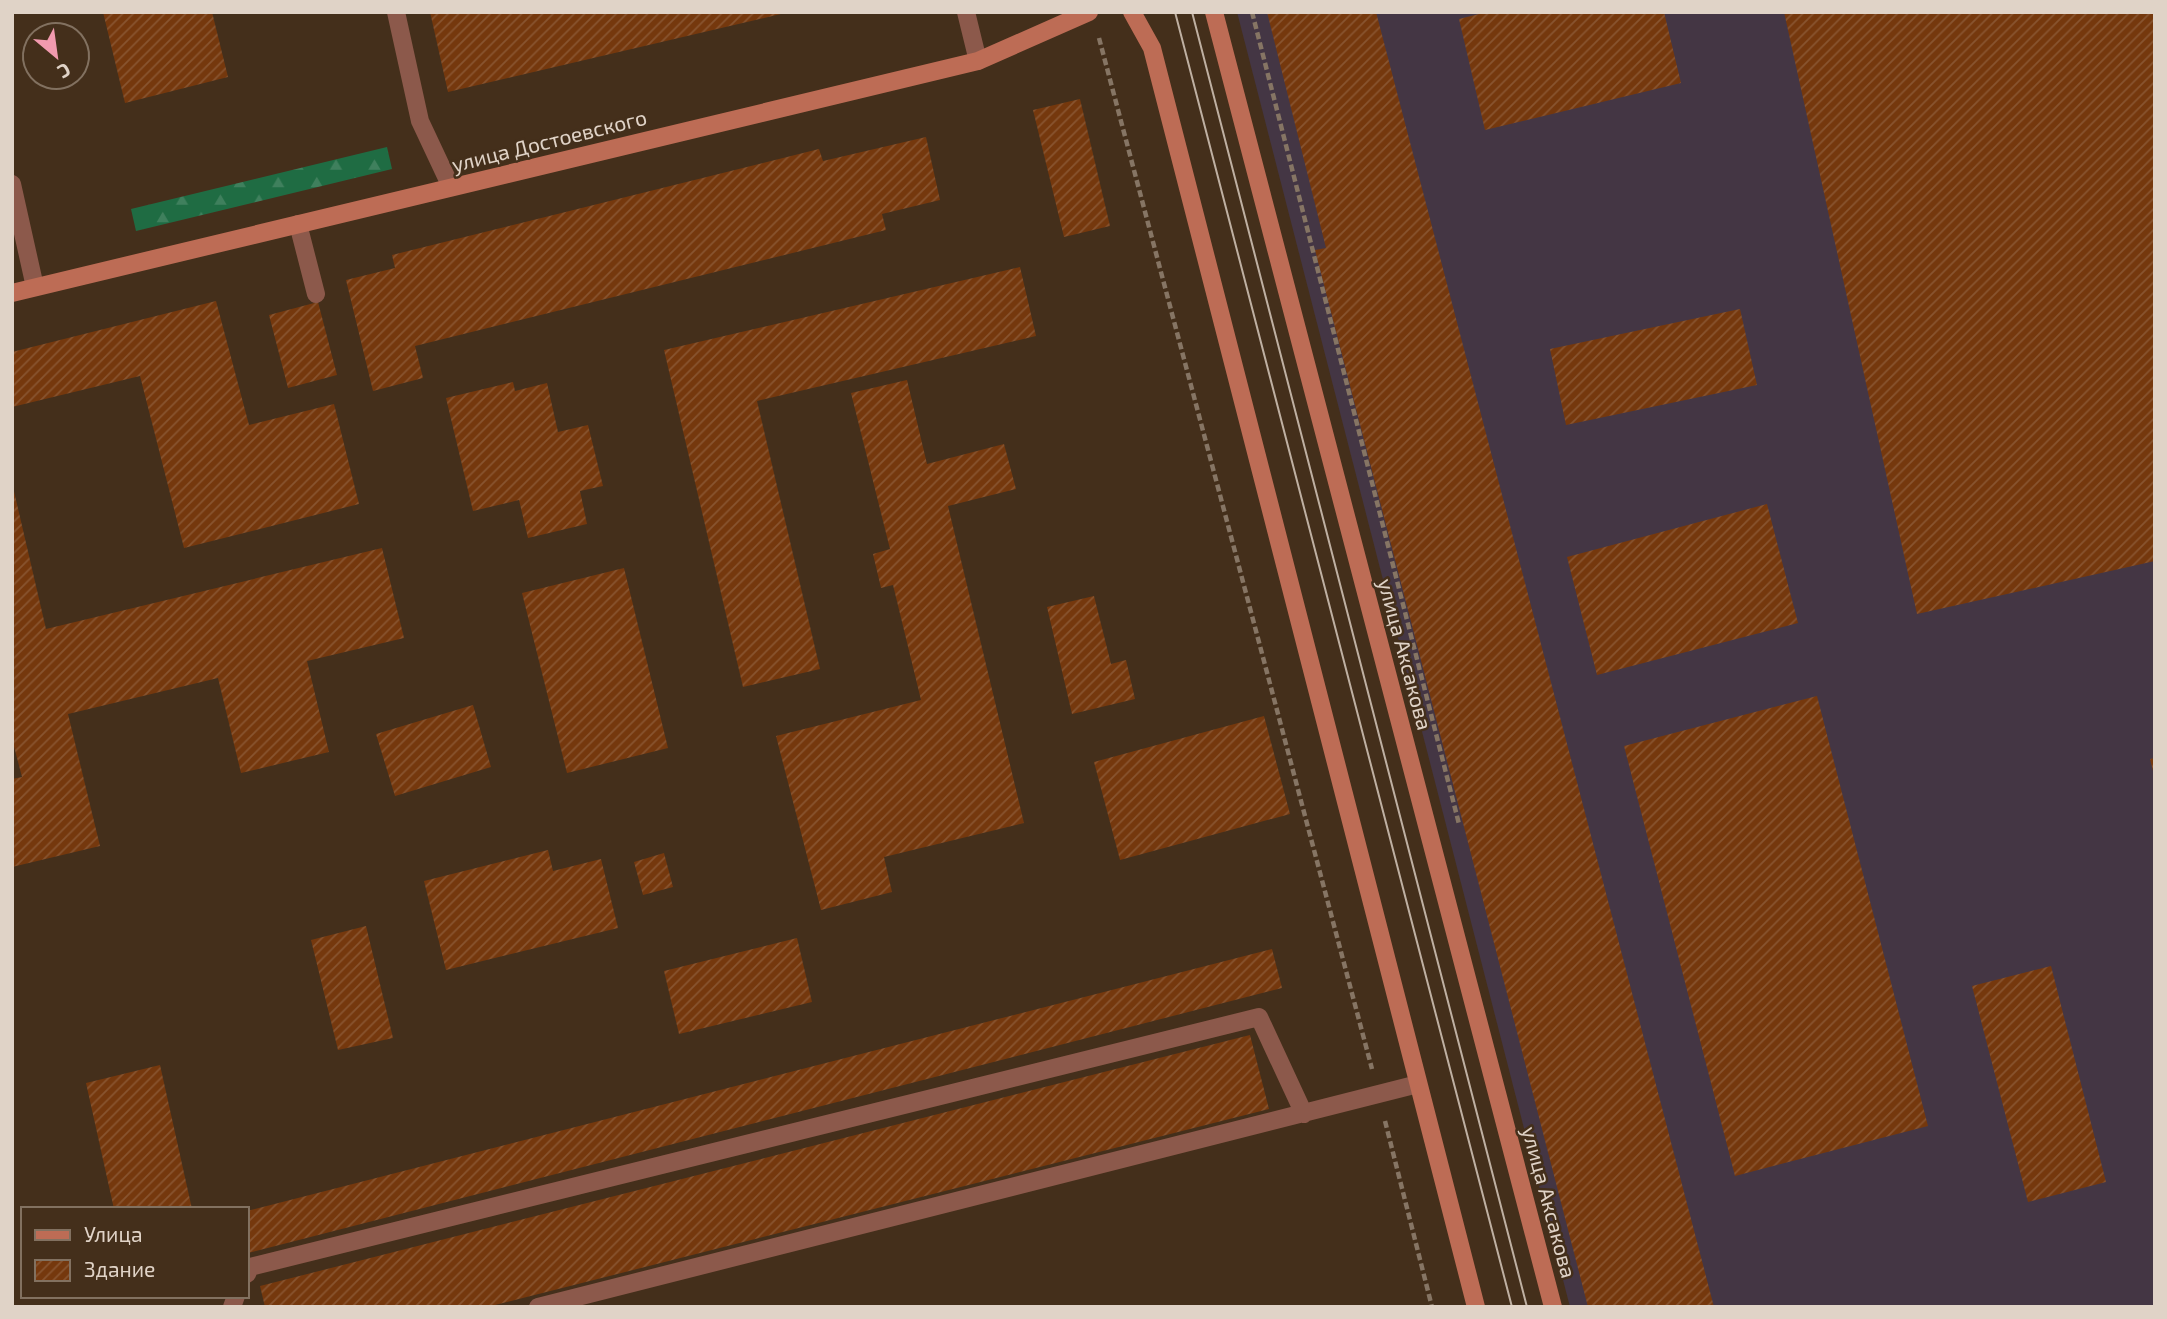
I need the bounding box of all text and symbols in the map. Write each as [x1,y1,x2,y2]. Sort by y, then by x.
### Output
north arrow [21,21,91,91]
text: С [54,59,75,84]
street label: улица Достоевского [449,104,649,177]
street label: улица Аксакова [1373,575,1438,733]
street label: улица Аксакова [1517,1123,1582,1281]
legend [21,1207,248,1298]
text: Улица [84,1221,143,1246]
text: Здание [84,1256,155,1281]

